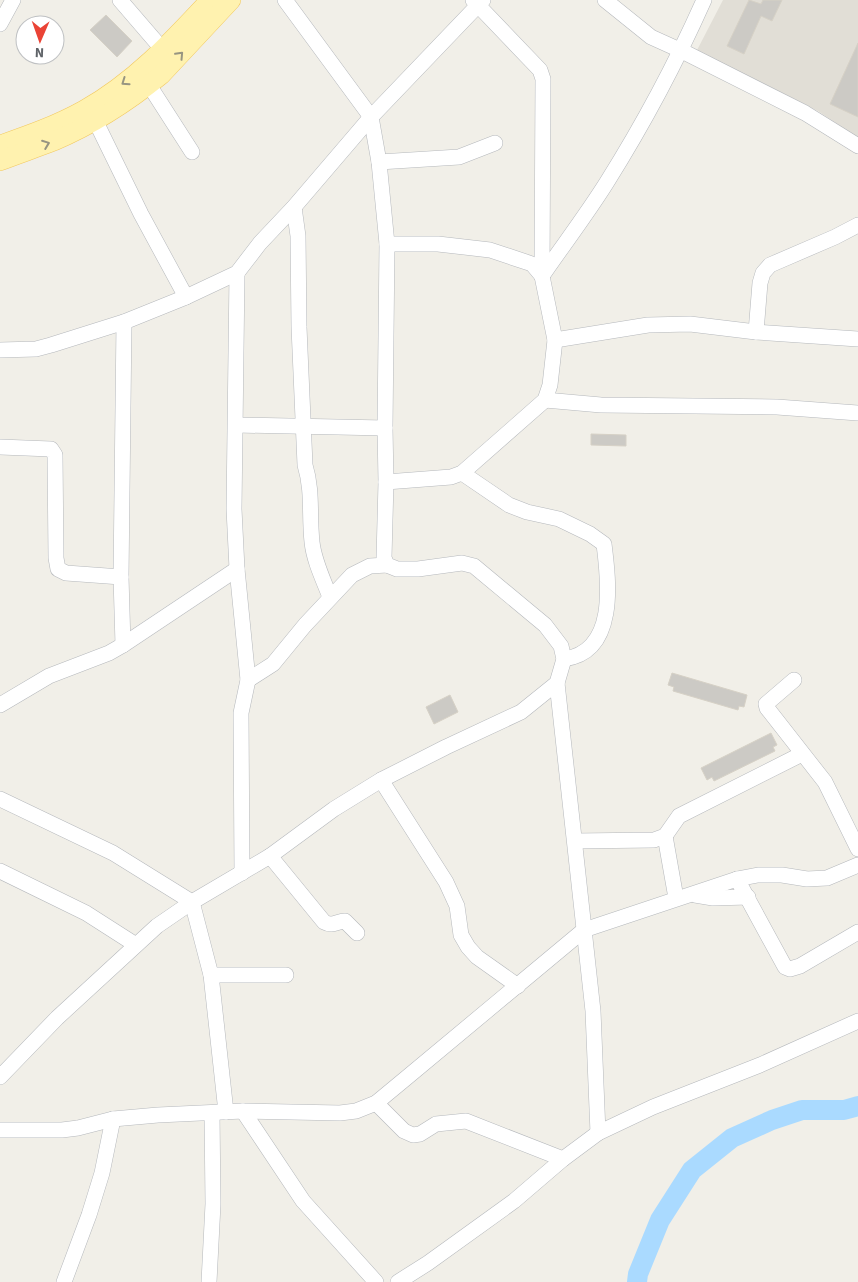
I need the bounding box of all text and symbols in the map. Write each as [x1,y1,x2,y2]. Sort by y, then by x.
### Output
north arrow [15,15,65,65]
text: N [35,42,45,62]
one-way arrow [174,51,183,60]
one-way arrow [121,76,131,85]
one-way arrow [41,140,49,150]

